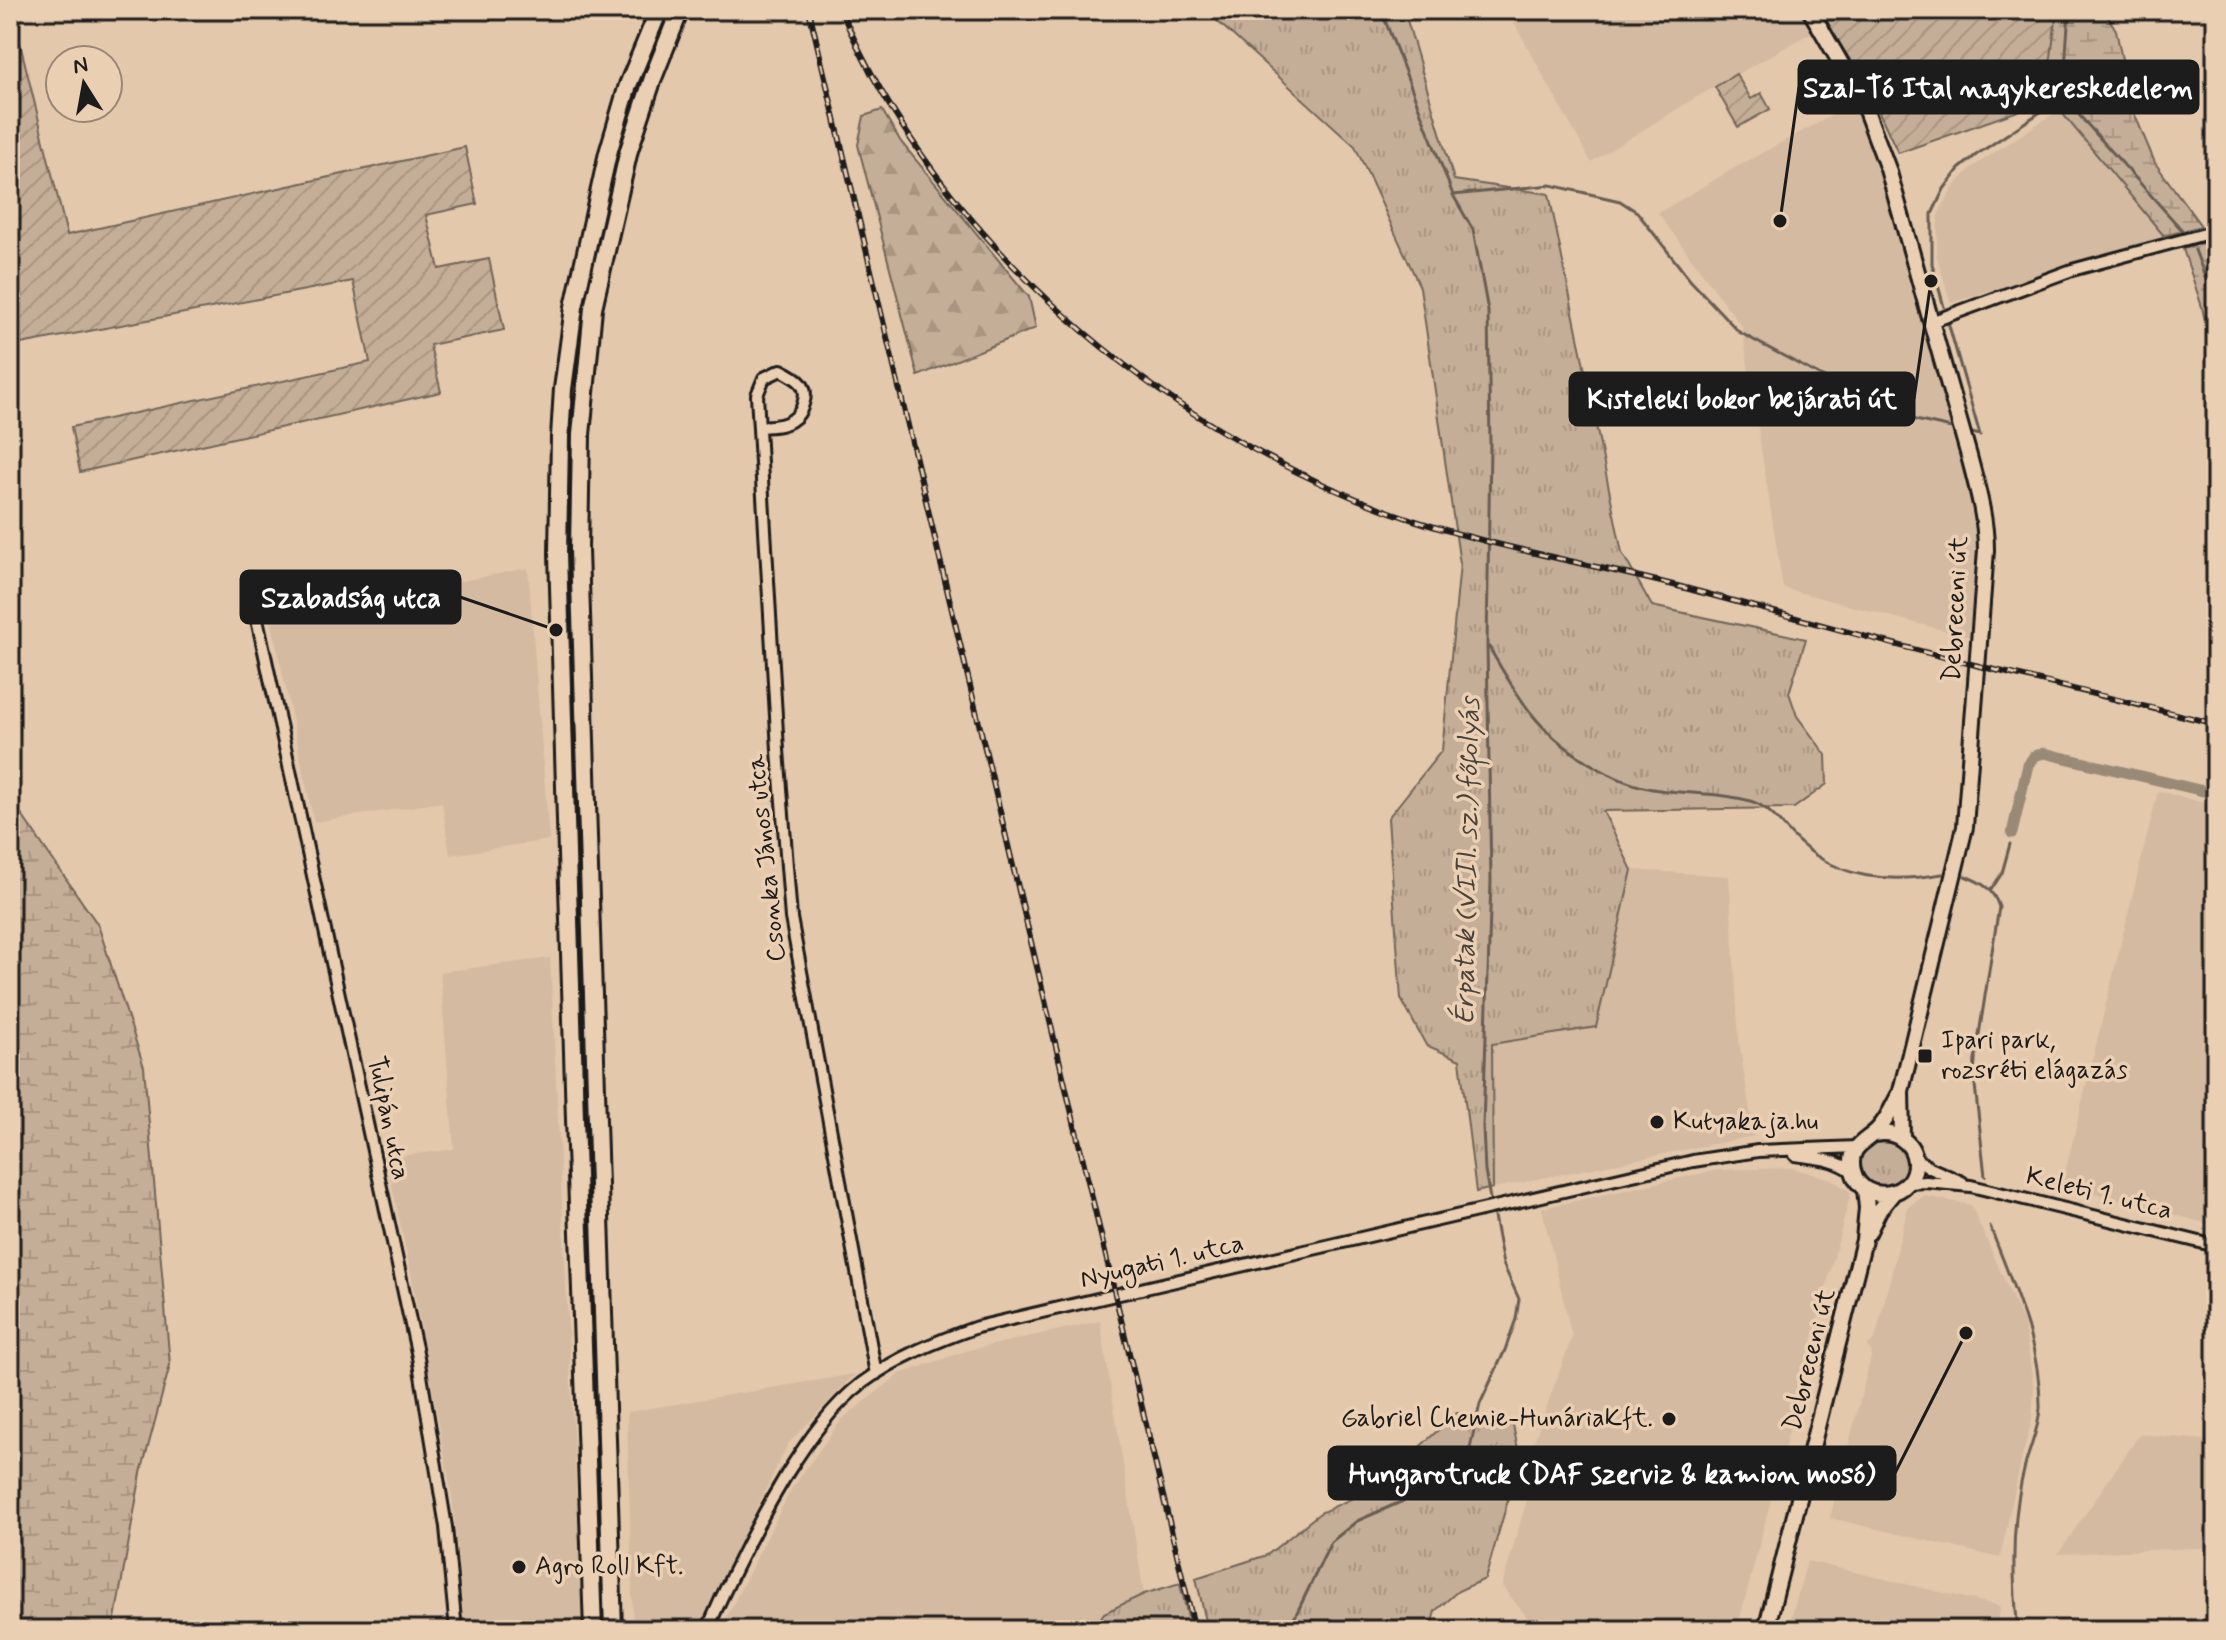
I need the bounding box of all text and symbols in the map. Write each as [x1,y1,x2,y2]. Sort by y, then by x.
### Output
north arrow [44,44,124,124]
text: N [71,51,90,81]
callout: Szal-Tó Ital nagykereskedelem [1799,61,2198,113]
text: Szal-Tó Ital nagykereskedelem [1803,71,2193,109]
callout: Kisteleki bokor bejárati út [1570,373,1914,425]
text: Kisteleki bokor bejárati út [1587,382,1898,419]
street label: Debreceni út [1935,535,1977,683]
callout: Szabadság utca [241,571,460,623]
text: Szabadság utca [261,581,441,619]
water label: Érpatak (VIII. sz.) főfolyás [1446,694,1491,1025]
street label: Csonka János utca [739,752,795,963]
place label: Ipari park, rozsréti elágazás [1941,1024,2128,1088]
marker: Ipari park, rozsréti elágazás [1916,1047,1934,1065]
street label: Tulipán utca [358,1053,418,1183]
place label: Kutyakaja.hu [1673,1105,1818,1139]
marker: Kutyakaja.hu [1648,1113,1666,1131]
street label: Keleti 1. utca [2022,1159,2176,1229]
street label: Nyugati 1. utca [1077,1227,1248,1299]
street label: Debreceni út [1776,1285,1844,1435]
place label: Gabriel Chemie-HunáriaKft. [1341,1402,1653,1436]
marker: Gabriel Chemie-HunáriaKft. [1660,1410,1678,1428]
callout: Hungarotruck (DAF szerviz & kamion mosó) [1329,1447,1895,1499]
text: Hungarotruck (DAF szerviz & kamion mosó) [1349,1457,1876,1497]
place label: Agro Roll Kft. [535,1550,683,1584]
marker: Agro Roll Kft. [510,1558,528,1576]

